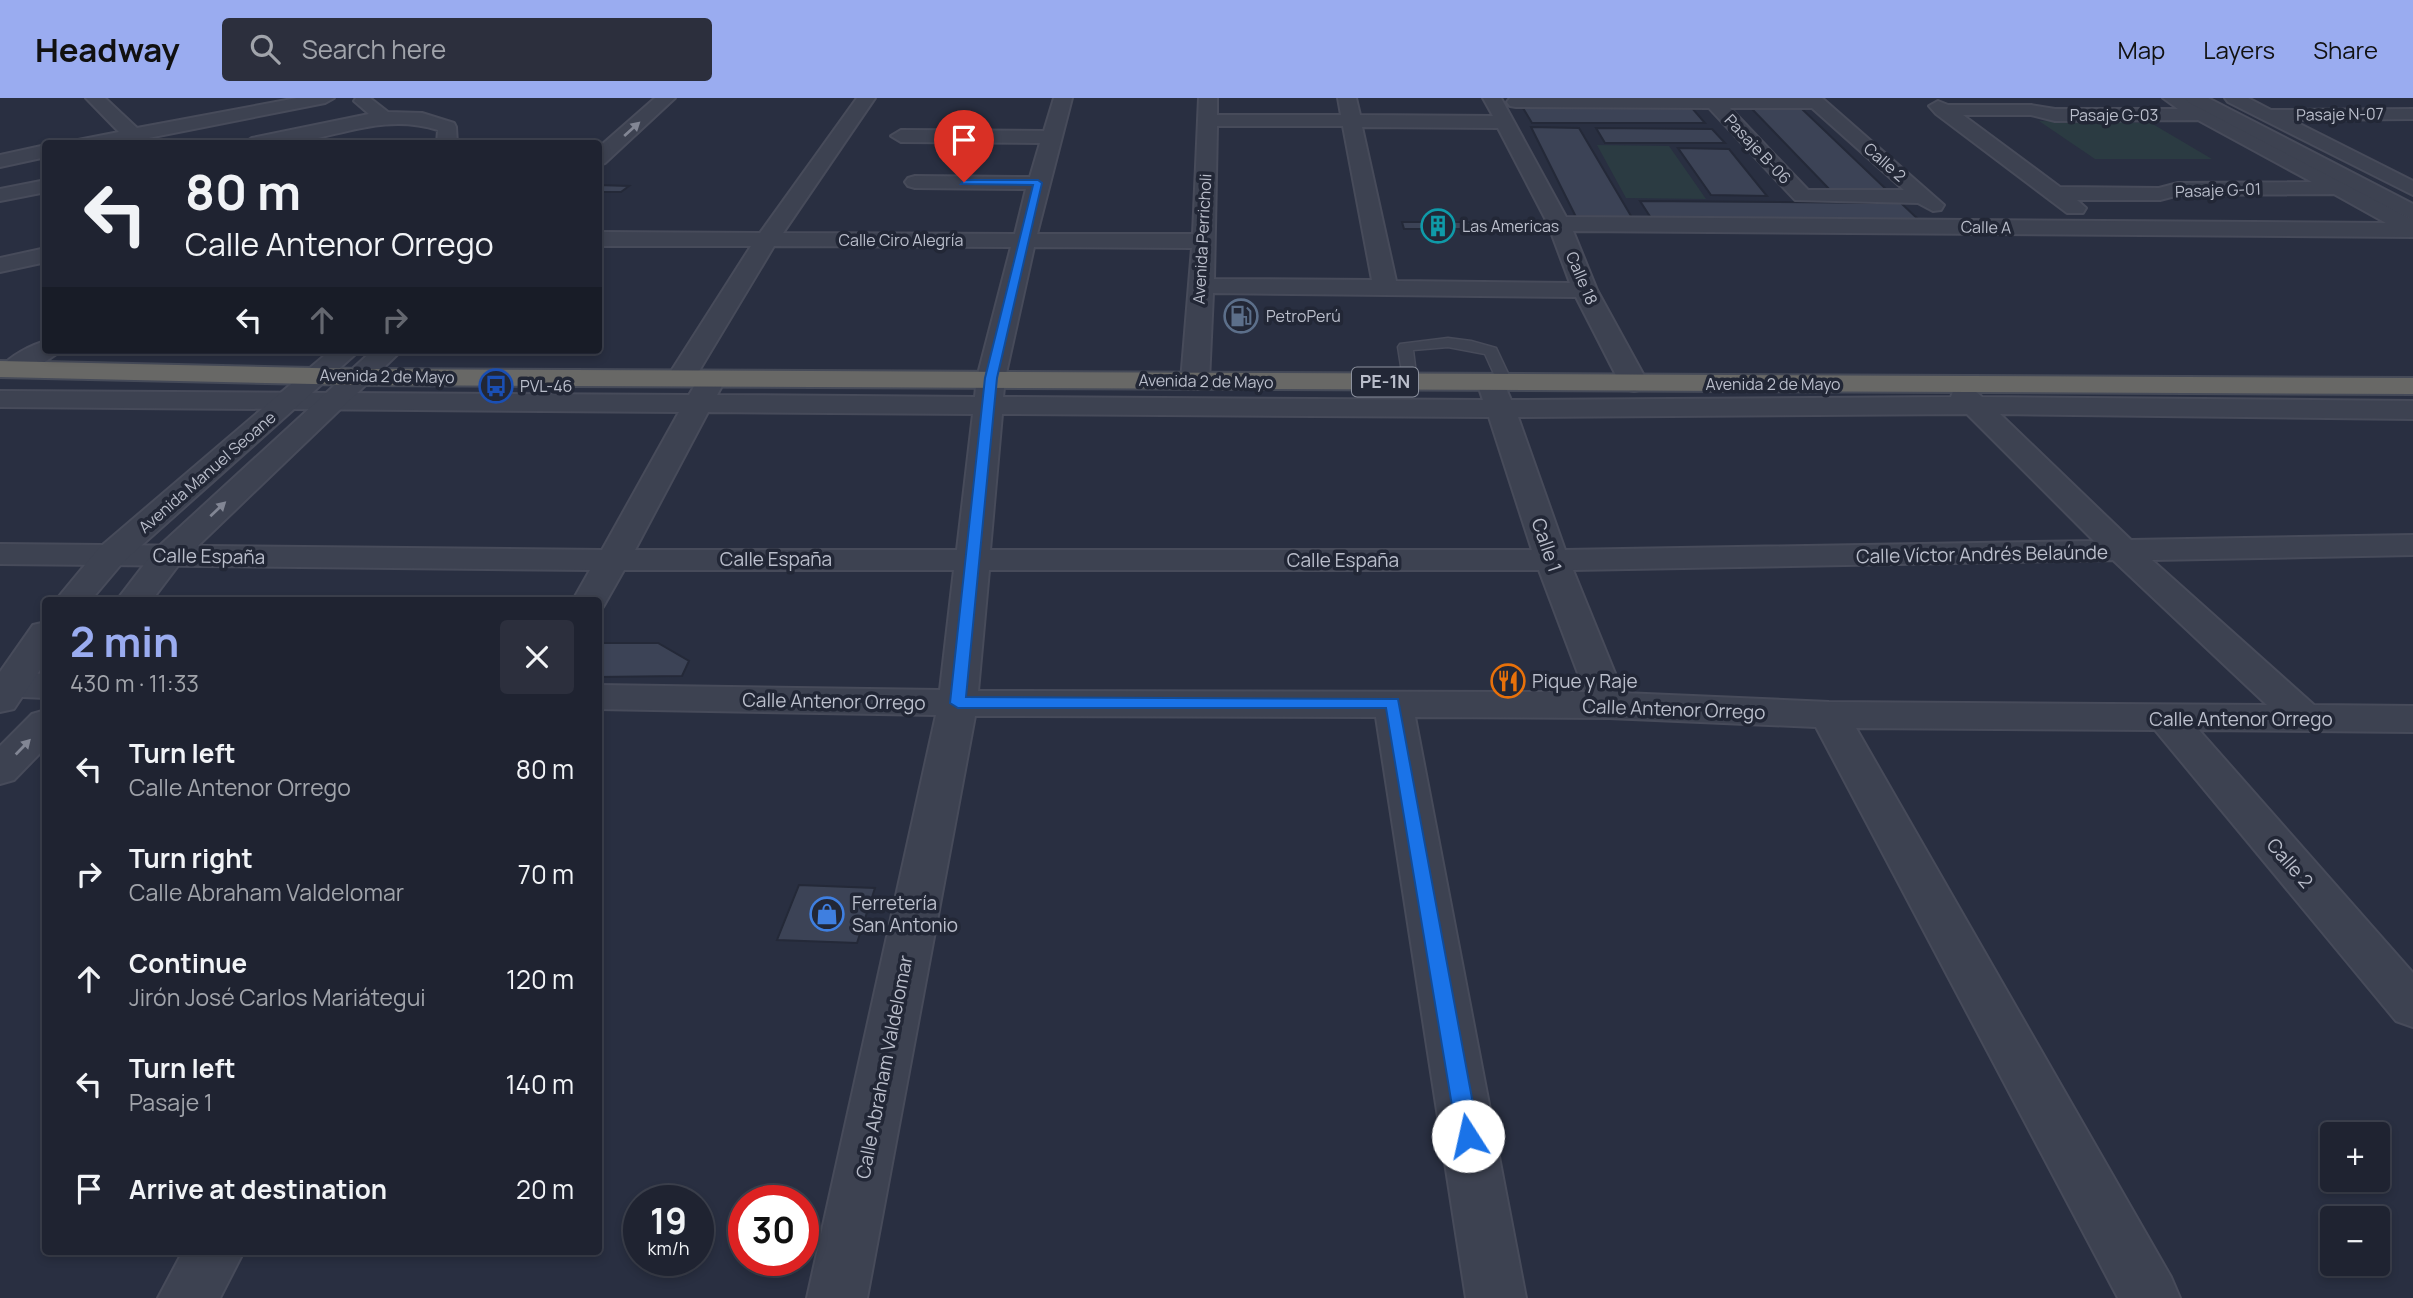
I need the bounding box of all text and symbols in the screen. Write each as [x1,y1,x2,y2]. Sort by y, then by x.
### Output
search box [222,18,712,81]
text: Headway [35,27,180,72]
icon: search [246,30,284,68]
text: Search here [302,31,446,67]
text: Map [2118,33,2165,66]
text: Layers [2203,33,2275,66]
text: Share [2313,33,2378,66]
street label: Pasaje N-07 [2296,102,2384,126]
street label: Pasaje G-03 [2070,104,2158,126]
street label: Pasaje B-06 [1720,109,1796,189]
pin [934,110,994,182]
one-way arrow [623,121,640,137]
icon: arrive [945,121,983,159]
street label: Calle 2 [1859,137,1911,187]
text: 80 m [185,158,301,225]
icon: left [70,168,161,259]
street label: Avenida Perricholi [1188,173,1216,305]
street label: Pasaje G-01 [2175,178,2261,202]
building icon: Las Americas [1419,207,1457,245]
place label: Las Americas [1462,215,1559,237]
street label: Calle A [1961,216,2011,238]
text: Calle Antenor Orrego [185,222,494,266]
street label: Calle Ciro Alegría [839,229,963,251]
street label: Calle 18 [1561,248,1603,308]
fuel station icon: PetroPerú [1222,297,1260,335]
icon: left [230,301,268,339]
icon: ahead [303,301,341,339]
icon: right [376,301,414,339]
place label: PetroPerú [1266,305,1341,327]
street label: Avenida 2 de Mayo [319,364,455,388]
bus stop icon: PVL-46 [477,367,515,405]
road number: PE-1N [1352,368,1418,396]
street label: Avenida 2 de Mayo [1138,369,1274,393]
street label: Avenida 2 de Mayo [1705,373,1841,395]
place label: PVL-46 [520,375,573,397]
street label: Avenida Manuel Seoane [134,406,280,538]
one-way arrow [209,502,226,518]
street label: Calle 1 [1526,515,1568,575]
street label: Calle Víctor Andrés Belaúnde [1856,539,2108,569]
street label: Calle España [153,542,265,570]
street label: Calle España [720,546,832,572]
street label: Calle España [1287,547,1399,573]
text: 2 min [70,612,179,670]
button: close [500,620,574,694]
restaurant icon: Pique y Raje [1489,662,1527,700]
text: 430 m · 11:33 [70,667,199,699]
place label: Pique y Raje [1532,668,1638,694]
street label: Calle Antenor Orrego [742,686,926,716]
street label: Calle Antenor Orrego [1582,693,1766,725]
street label: Calle Antenor Orrego [2149,706,2333,732]
text: Turn left [129,735,236,771]
one-way arrow [14,738,31,755]
icon: left [70,750,108,788]
text: 80 m [516,751,574,787]
text: Calle Antenor Orrego [129,771,351,803]
street label: Calle 2 [2261,832,2319,894]
text: Turn right [129,840,253,876]
icon: right [70,855,108,893]
text: 70 m [518,856,574,892]
text: Calle Abraham Valdelomar [129,876,404,908]
place label: Ferretería San Antonio [852,890,958,938]
shop icon: Ferretería San Antonio [808,895,846,933]
text: Continue [129,945,247,981]
street label: Calle Abraham Valdelomar [850,953,918,1181]
icon: ahead [70,960,108,998]
text: 120 m [506,961,574,997]
text: Jirón José Carlos Mariátegui [129,981,426,1013]
text: Turn left [129,1050,236,1086]
icon: left [70,1065,108,1103]
text: 140 m [505,1066,574,1102]
text: Pasaje 1 [129,1086,213,1118]
position arrow [1431,1099,1505,1173]
map controls [2320,1122,2390,1276]
button: + [2320,1122,2390,1192]
icon: arrive [70,1170,108,1208]
text: Arrive at destination [129,1171,387,1207]
text: 20 m [516,1171,574,1207]
speed limit sign: 30 [728,1185,819,1276]
text: 19 [650,1197,687,1245]
button: − [2320,1206,2390,1276]
text: km/h [648,1236,689,1260]

